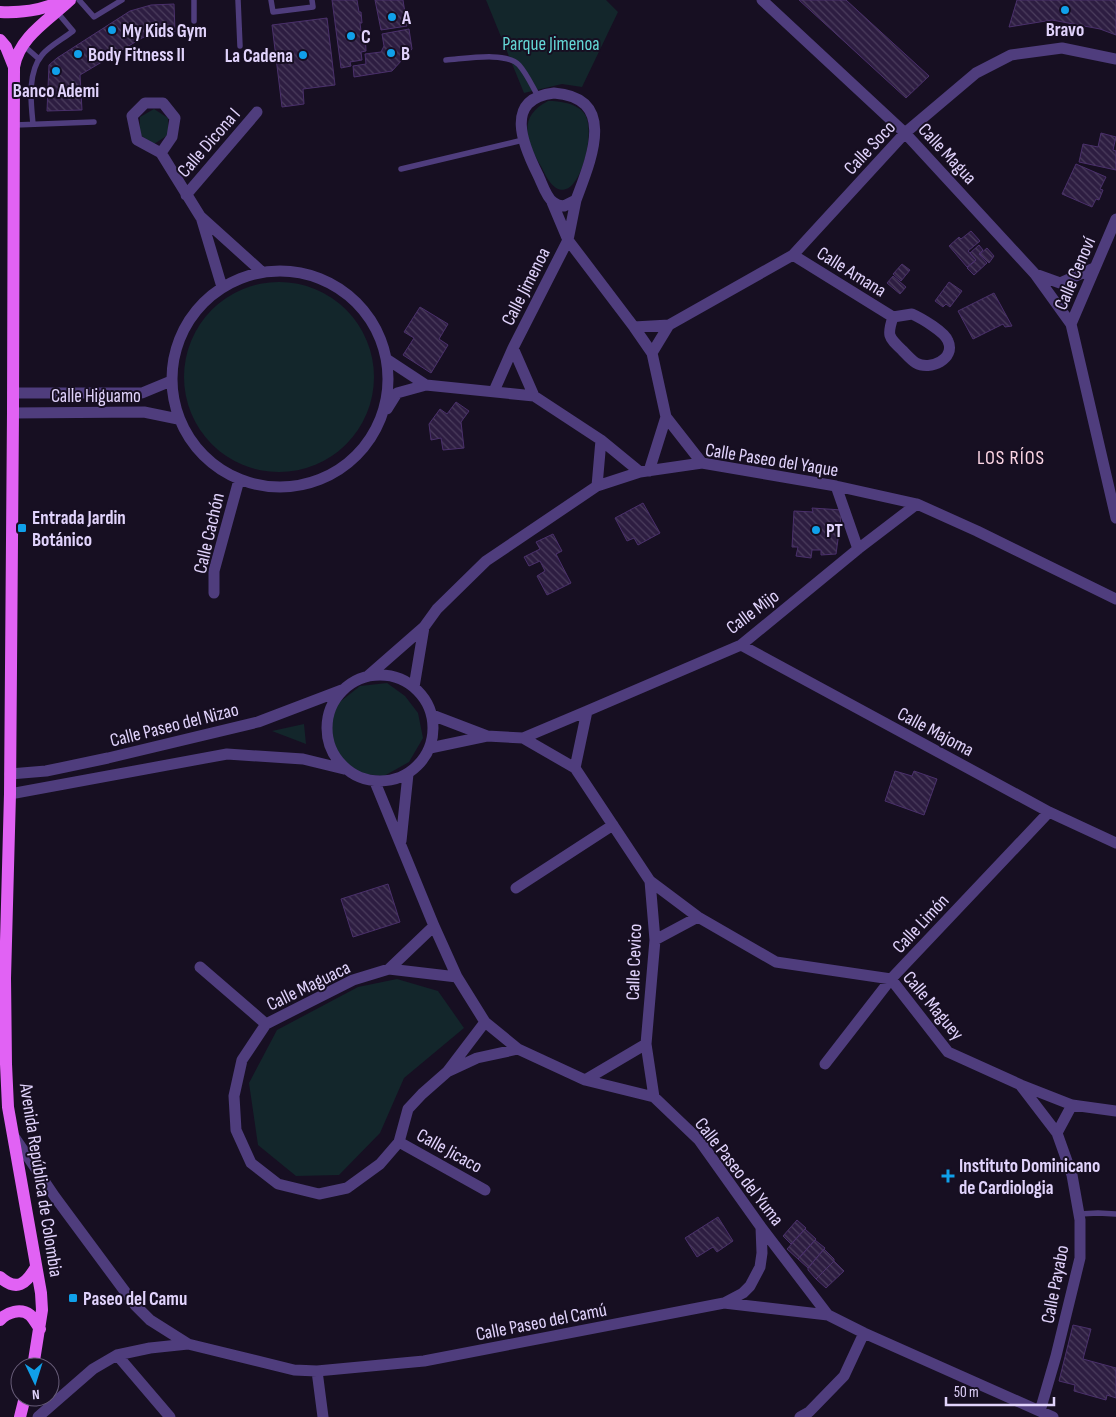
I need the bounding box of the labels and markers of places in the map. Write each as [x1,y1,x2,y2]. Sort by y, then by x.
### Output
marker: Bravo [1059,4,1071,16]
place label: A [401,7,412,30]
marker: A [386,11,398,23]
place label: Bravo [1046,19,1084,42]
place label: My Kids Gym [122,20,207,43]
marker: My Kids Gym [106,24,118,36]
place label: C [361,26,371,49]
marker: C [345,30,357,42]
place label: B [401,43,410,66]
place label: Body Fitness II [88,44,185,67]
place label: La Cadena [225,45,293,68]
marker: B [385,47,397,59]
marker: Body Fitness II [72,48,84,60]
marker: La Cadena [297,49,309,61]
marker: Banco Ademi [50,65,62,77]
place label: Banco Ademi [13,80,99,103]
place label: Entrada Jardin Botánico [32,507,126,552]
place label: PT [826,520,843,543]
marker: Entrada Jardin Botánico [16,522,28,534]
marker: PT [810,524,822,536]
place label: Instituto Dominicano de Cardiologia [959,1155,1100,1200]
marker: Instituto Dominicano de Cardiologia [941,1169,955,1183]
place label: Paseo del Camu [83,1288,187,1311]
marker: Paseo del Camu [67,1292,79,1304]

